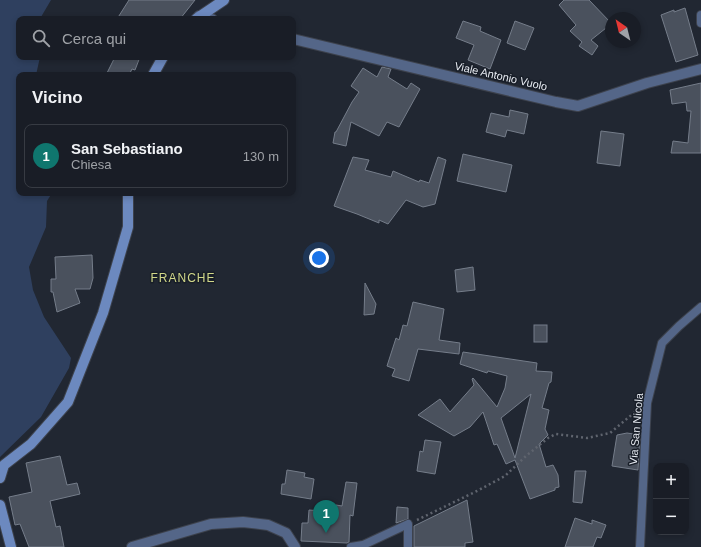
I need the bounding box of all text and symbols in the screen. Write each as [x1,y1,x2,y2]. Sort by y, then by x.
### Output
north arrow [605,12,641,48]
search box [16,16,296,60]
icon: search [30,27,52,49]
text: Cerca qui [62,30,126,47]
street label: Viale Antonio Vuolo [453,59,549,93]
text: Vicino [32,88,83,107]
text: San Sebastiano [71,140,183,157]
text: 1 [42,149,50,164]
text: 130 m [243,149,279,164]
text: Chiesa [71,157,111,172]
your location [309,248,329,268]
district label: FRANCHE [150,271,216,285]
street label: Via San Nicola [627,392,645,465]
map controls [653,463,689,535]
button: + [653,463,689,499]
button: − [653,499,689,535]
pin: 1 [313,500,339,533]

